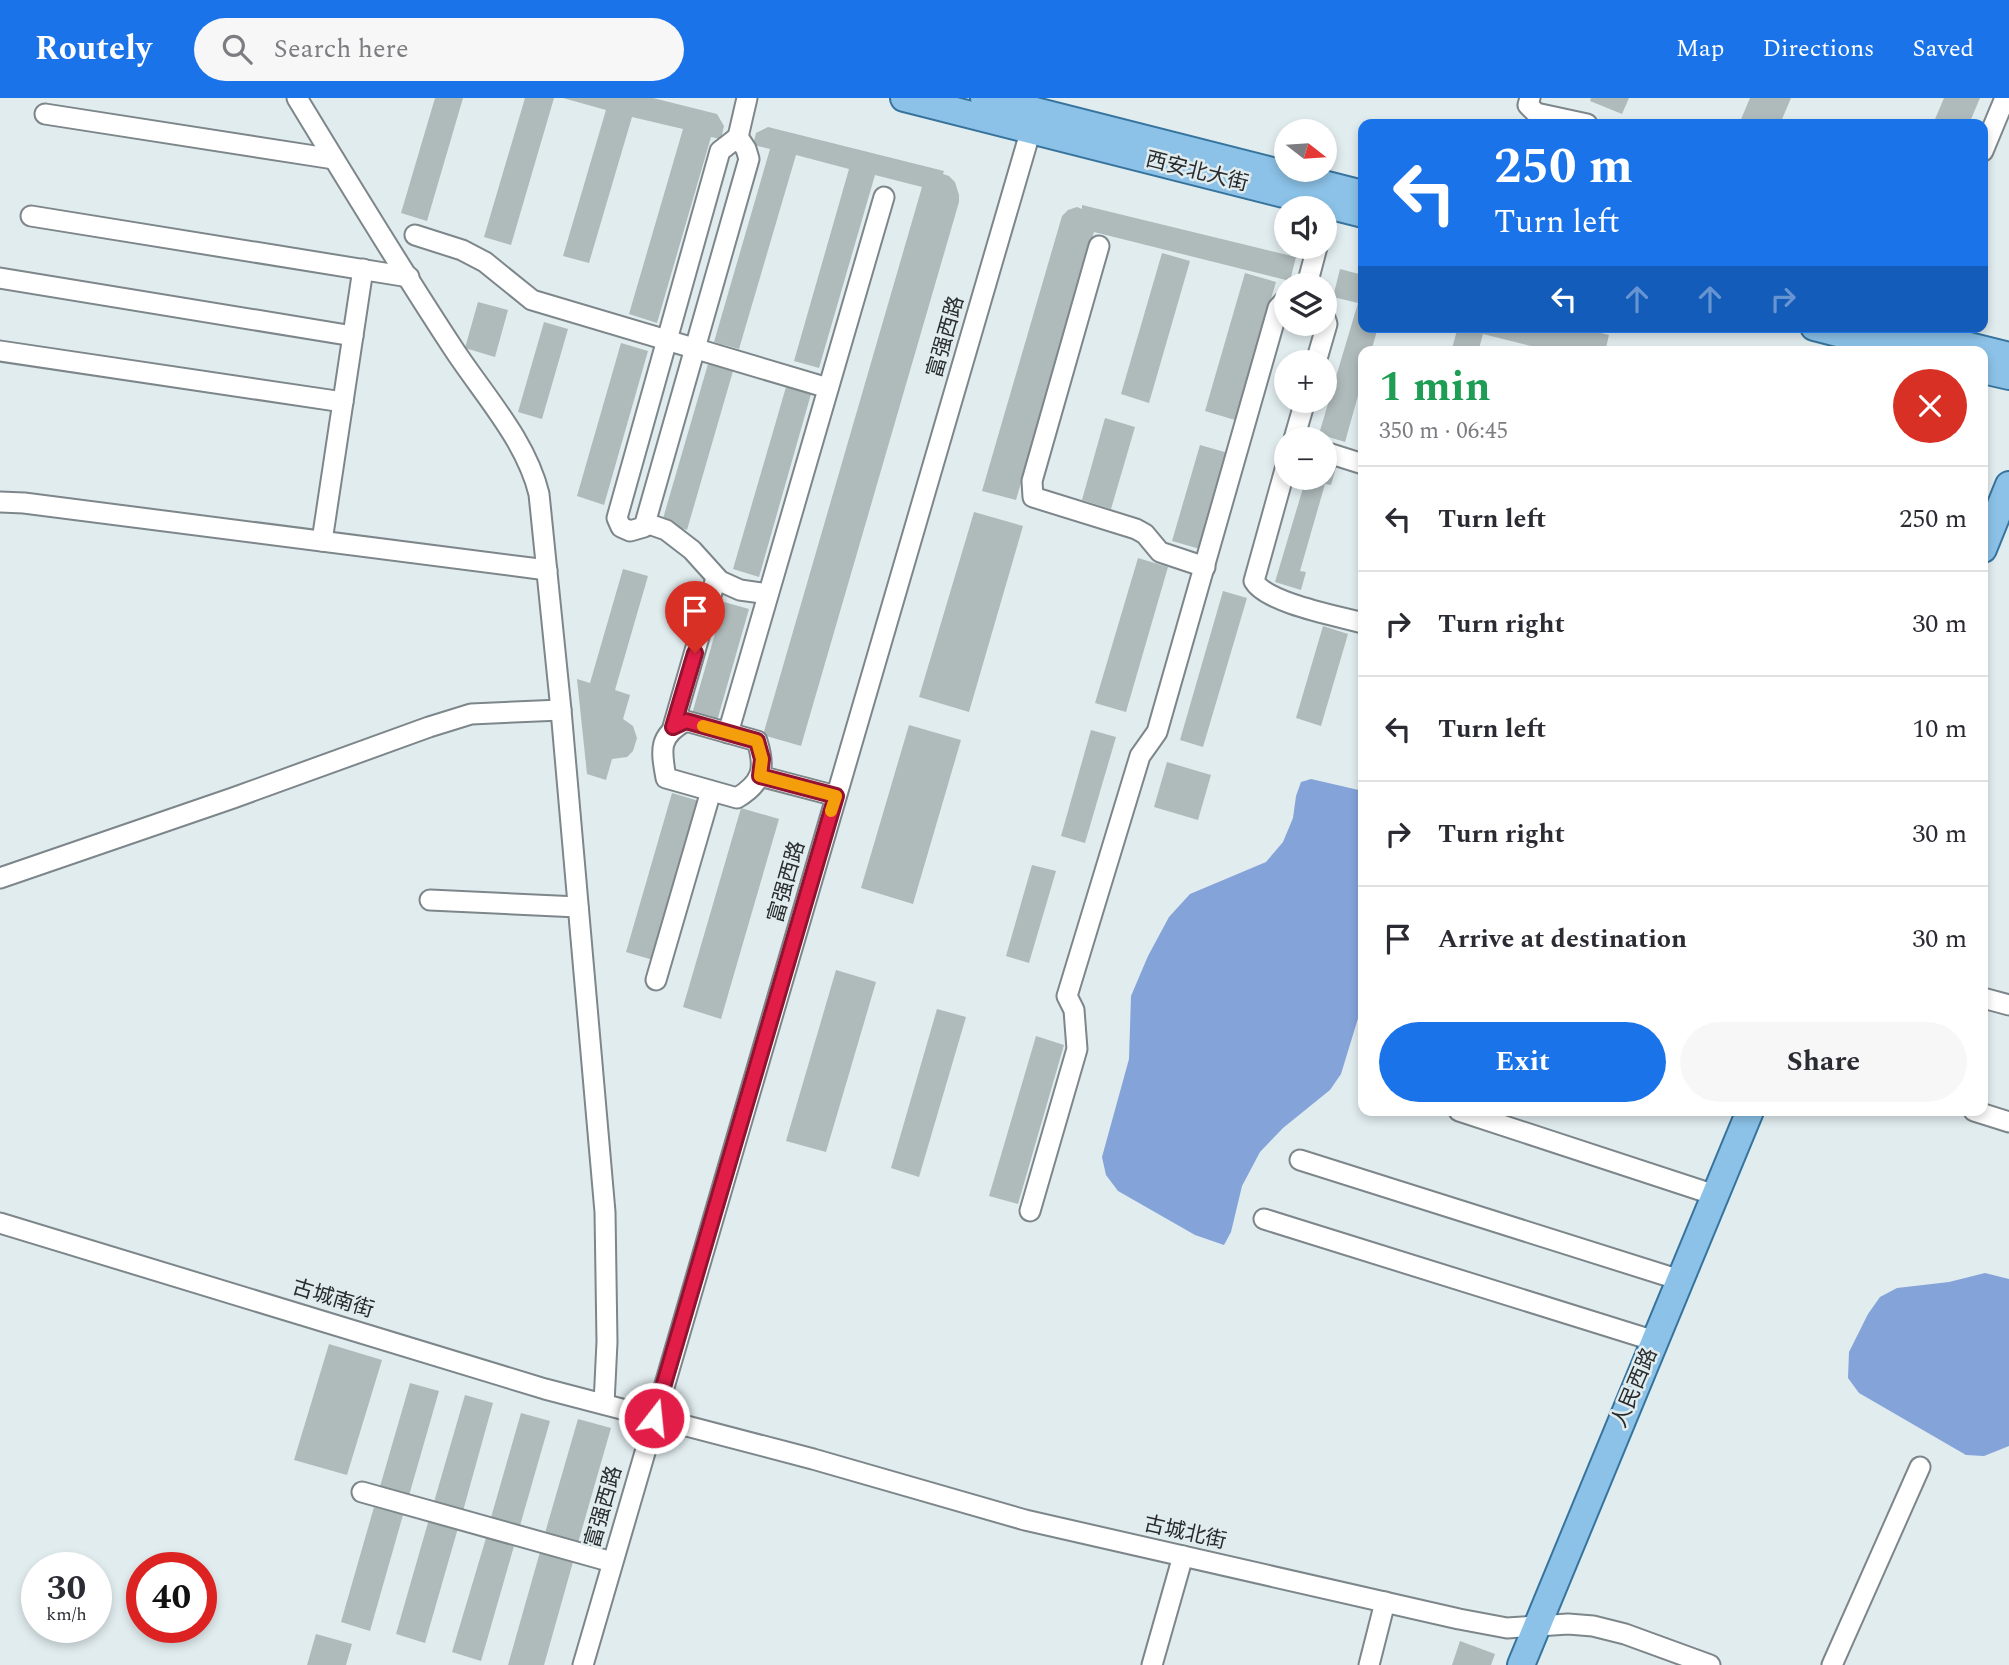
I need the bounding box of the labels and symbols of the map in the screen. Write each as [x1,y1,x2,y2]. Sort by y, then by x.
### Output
north arrow [1274,119,1337,182]
street label: 西安北大街 [1142,144,1252,200]
street label: 富强西路 [919,292,973,382]
pin [665,581,725,653]
street label: 富强西路 [760,837,814,927]
street label: 古城南街 [288,1271,378,1327]
street label: 人民西路 [1604,1343,1666,1433]
position arrow [617,1381,691,1455]
street label: 富强西路 [577,1462,631,1552]
street label: 古城北街 [1140,1508,1230,1558]
speed limit sign: 40 [126,1552,217,1643]

